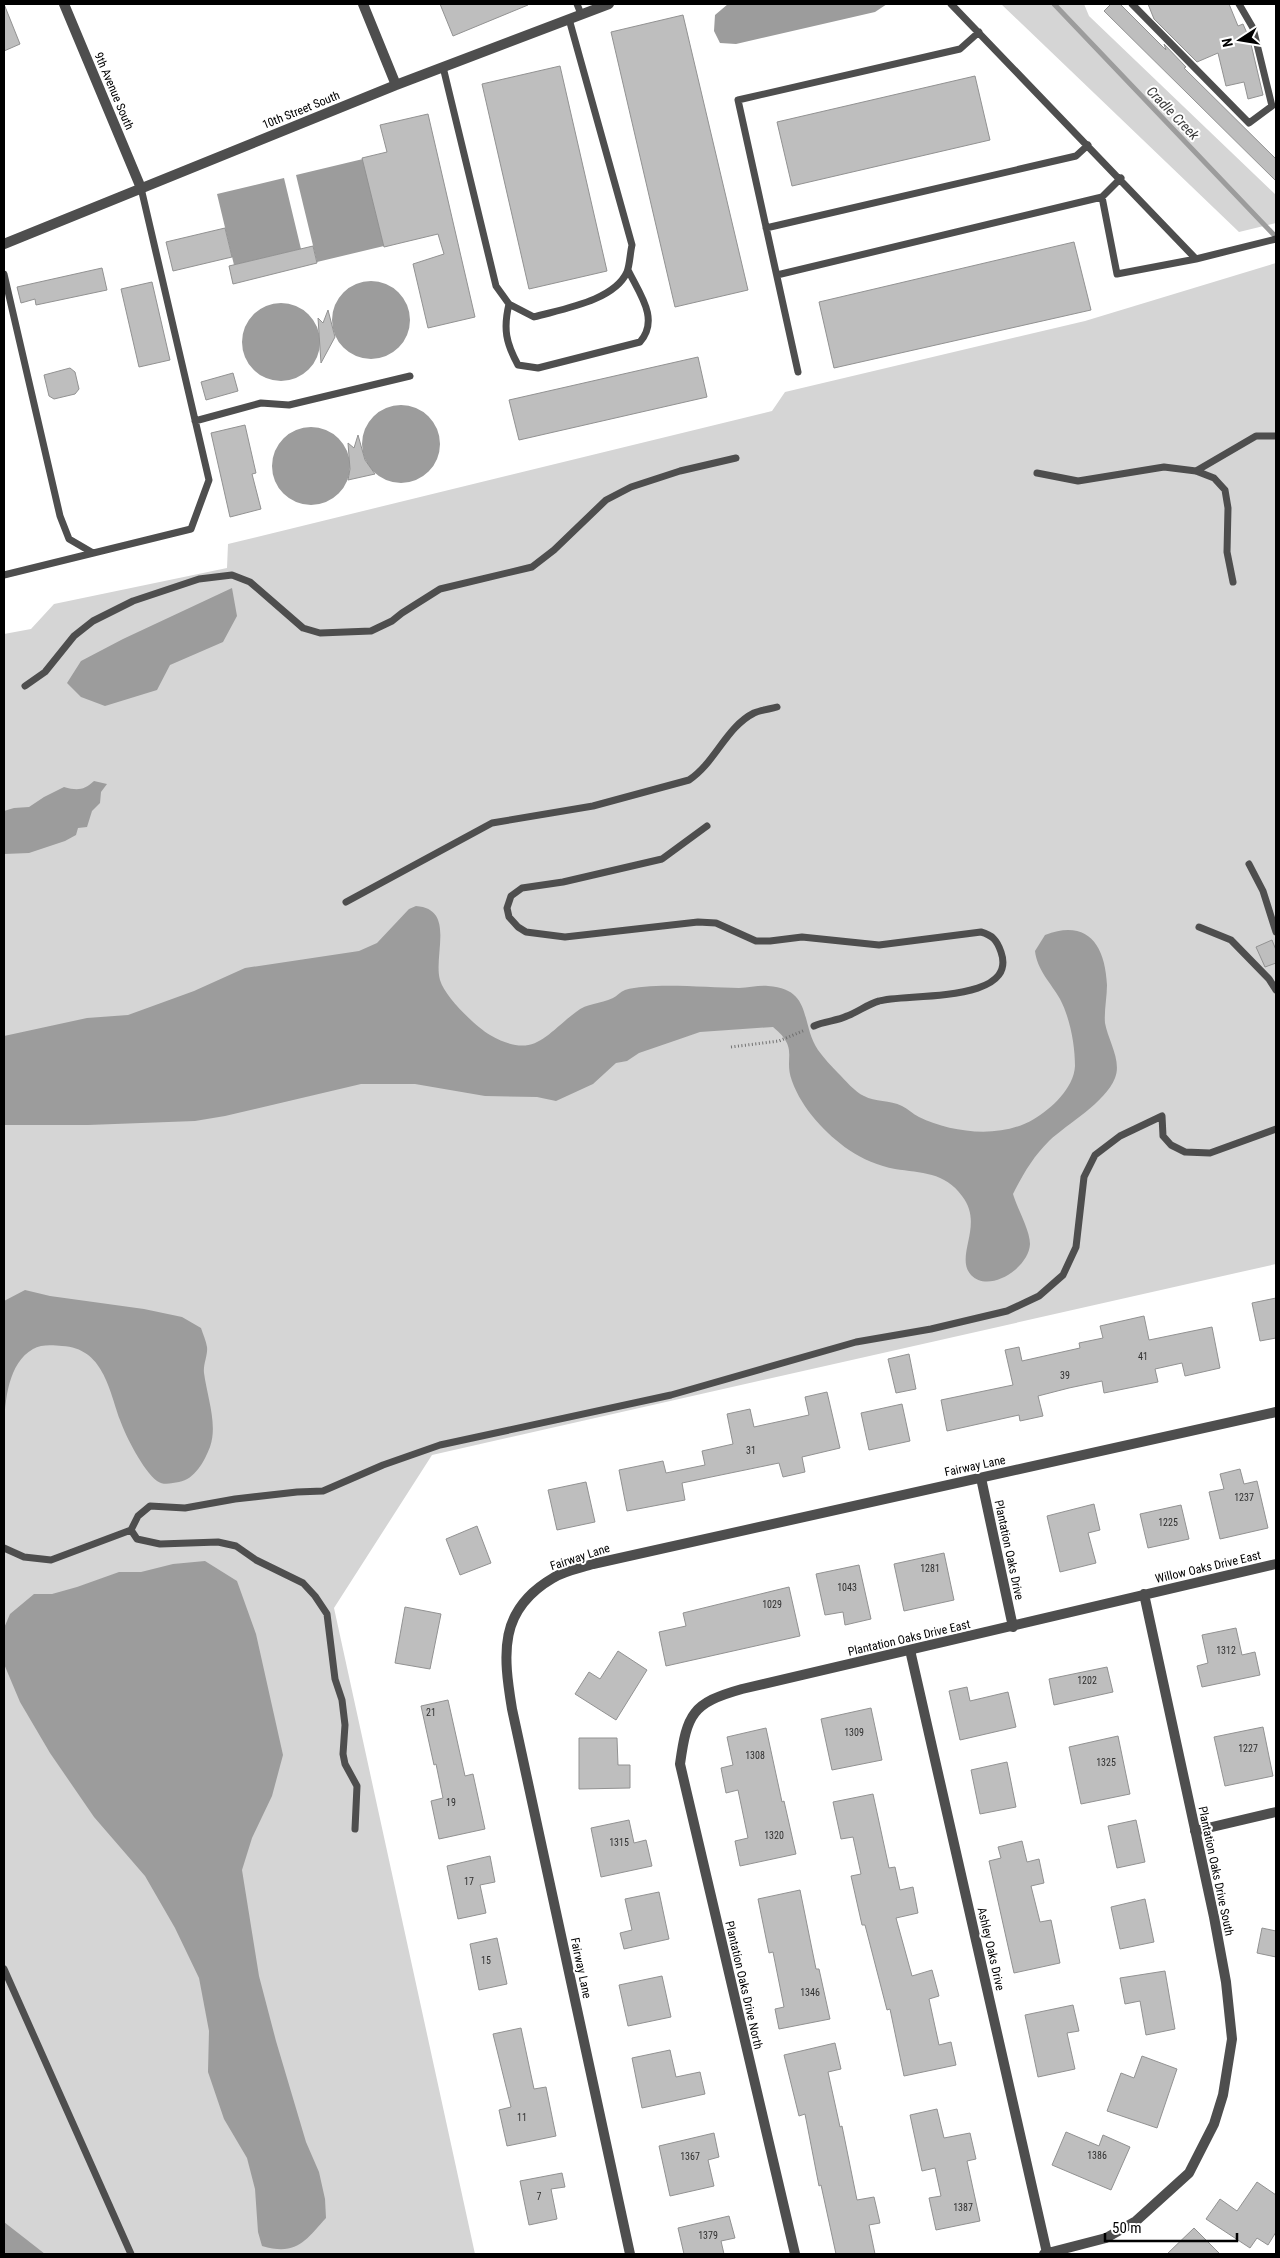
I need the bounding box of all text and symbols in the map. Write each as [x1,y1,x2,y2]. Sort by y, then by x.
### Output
north arrow [1215,15,1265,65]
text: N [1219,37,1236,49]
street label: 9th Avenue South [91,50,137,132]
water label: Cradle Creek [1144,83,1203,144]
street label: 10th Street South [260,88,342,132]
house number: 41 [1138,1351,1148,1362]
house number: 39 [1060,1370,1070,1381]
house number: 31 [746,1445,756,1456]
street label: Fairway Lane [943,1453,1007,1479]
house number: 1237 [1234,1492,1254,1503]
street label: Plantation Oaks Drive [992,1499,1026,1602]
house number: 1225 [1158,1517,1178,1528]
street label: Fairway Lane [548,1541,612,1573]
street label: Willow Oaks Drive East [1154,1548,1263,1586]
house number: 1281 [920,1563,940,1574]
house number: 1043 [837,1582,857,1593]
house number: 1029 [762,1599,782,1610]
street label: Plantation Oaks Drive East [846,1617,972,1659]
house number: 1312 [1216,1645,1236,1656]
house number: 1202 [1077,1675,1097,1686]
house number: 21 [426,1707,436,1718]
house number: 1309 [844,1727,864,1738]
house number: 1227 [1238,1743,1258,1754]
house number: 1308 [745,1750,765,1761]
house number: 1325 [1096,1757,1116,1768]
house number: 19 [446,1797,456,1808]
street label: Plantation Oaks Drive South [1195,1805,1237,1937]
house number: 1320 [764,1830,784,1841]
house number: 1315 [609,1837,629,1848]
house number: 17 [464,1876,474,1887]
street label: Ashley Oaks Drive [975,1906,1007,1992]
street label: Plantation Oaks Drive North [722,1920,766,2051]
street label: Fairway Lane [568,1936,594,2000]
house number: 15 [481,1955,491,1966]
house number: 1346 [800,1987,820,1998]
house number: 11 [517,2112,527,2123]
house number: 1386 [1087,2150,1107,2161]
house number: 1367 [680,2151,700,2162]
house number: 7 [537,2191,542,2202]
house number: 1387 [953,2202,973,2213]
scale bar [1105,2210,1238,2242]
text: 50 m [1112,2219,1142,2237]
house number: 1379 [698,2230,718,2241]

